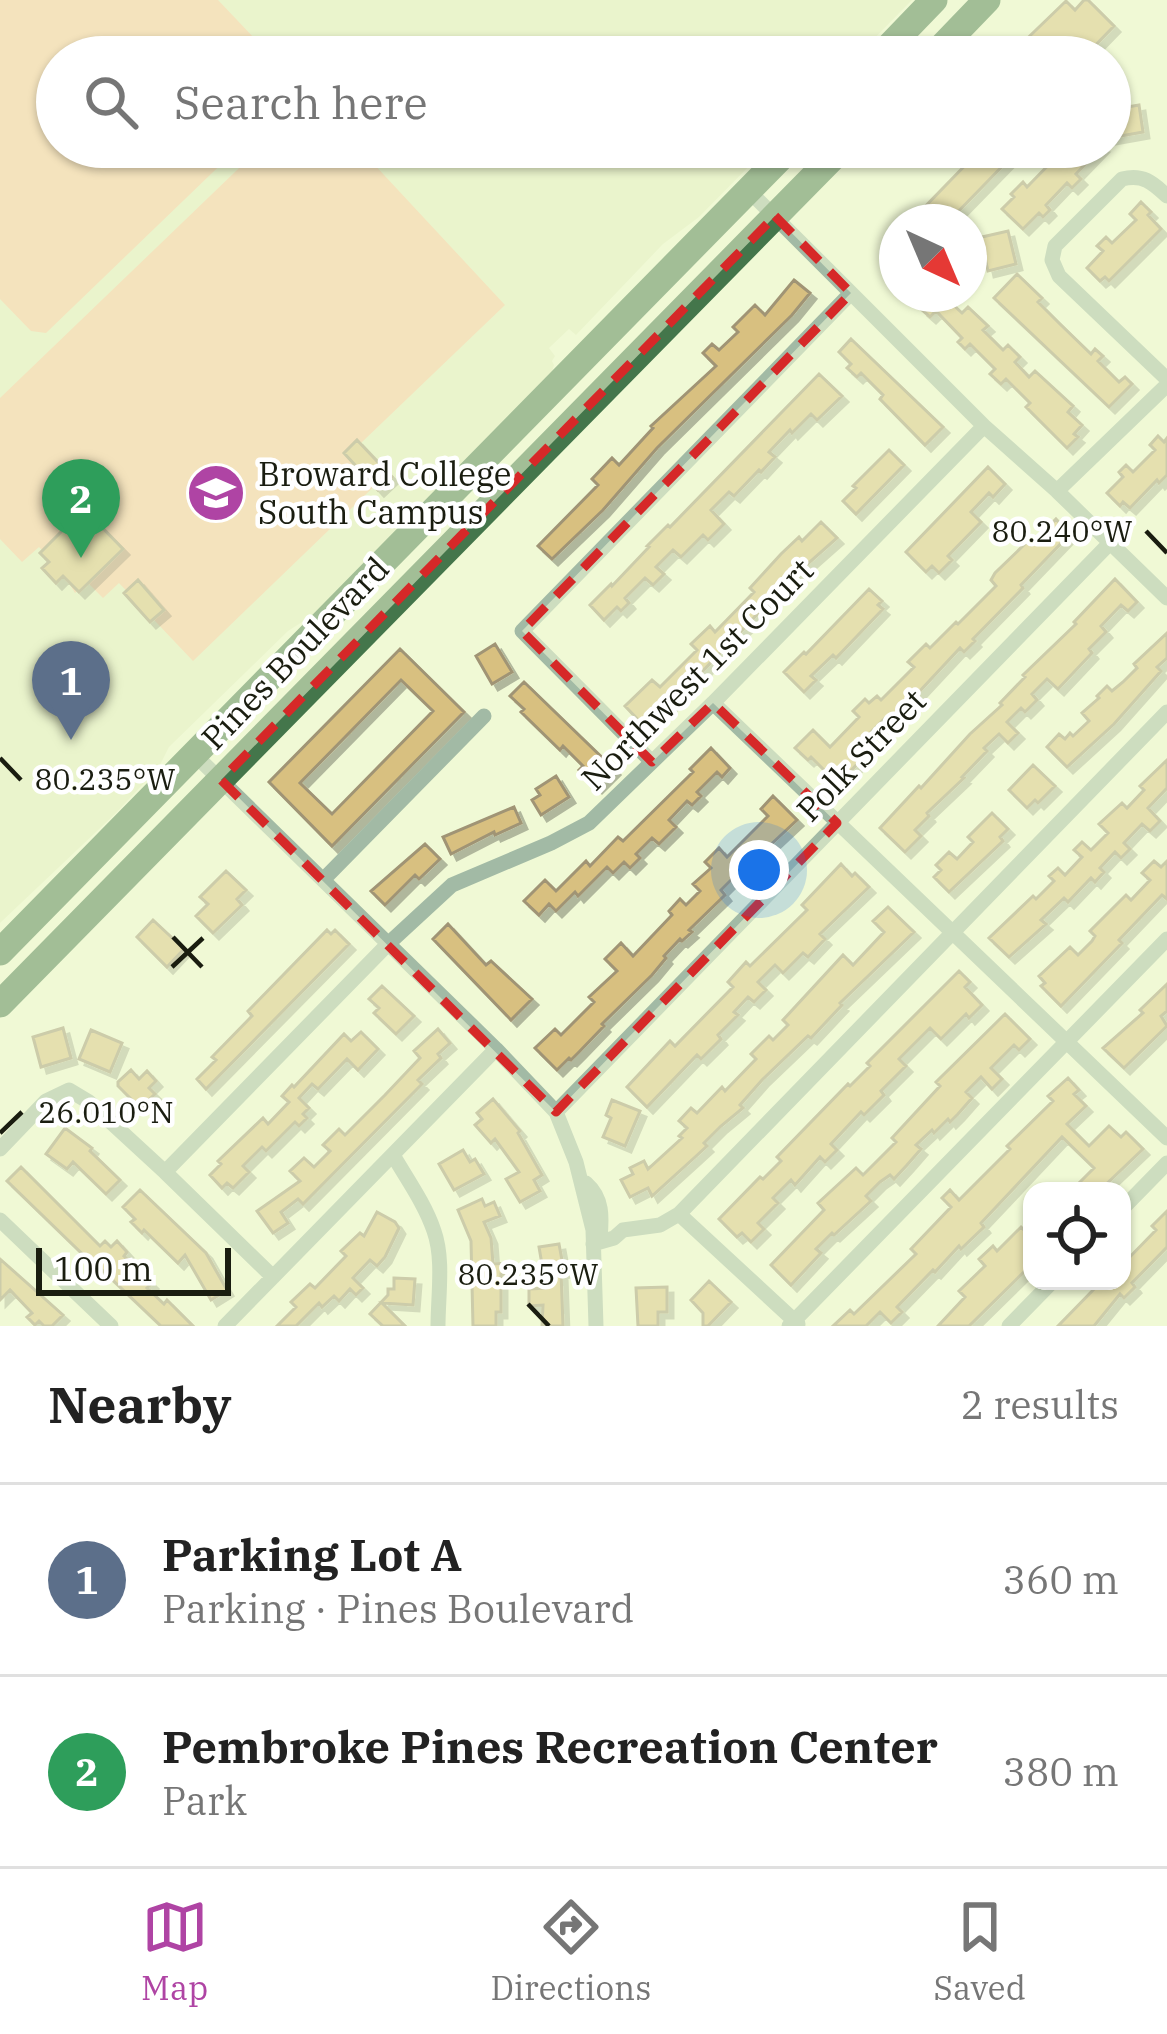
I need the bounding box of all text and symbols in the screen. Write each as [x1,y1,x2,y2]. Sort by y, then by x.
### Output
search box [36,36,1131,168]
icon: search [78,69,144,135]
text: Search here [174,73,428,131]
north arrow [879,204,987,312]
place label: Broward College South Campus [258,452,511,533]
pin: 2 [42,459,120,558]
school or university icon: Broward College South Campus [185,462,247,524]
text: 80.240°W [991,511,1133,550]
street label: Pines Boulevard [192,547,398,758]
street label: Northwest 1st Court [571,548,822,799]
pin: 1 [32,641,110,740]
street label: Polk Street [787,679,934,830]
text: 80.235°W [34,759,176,798]
your location [729,840,789,900]
text: 26.010°N [38,1092,174,1131]
map controls [1023,1182,1131,1290]
button: locate [1023,1182,1131,1290]
scale bar [36,1242,231,1295]
text: 100 m [54,1247,153,1290]
text: 80.235°W [457,1254,599,1293]
text: Nearby [48,1371,232,1437]
text: 2 results [961,1379,1119,1430]
text: Parking Lot A [162,1525,462,1583]
text: 1 [75,1554,99,1605]
text: 360 m [1003,1554,1119,1605]
text: Parking · Pines Boulevard [162,1583,634,1634]
text: Pembroke Pines Recreation Center [162,1717,938,1775]
text: 2 [75,1746,99,1797]
text: 380 m [1003,1746,1119,1797]
text: Park [162,1775,247,1826]
tab: Map [141,1894,208,2009]
tab: Directions [490,1894,651,2009]
tab: Saved [933,1894,1026,2009]

